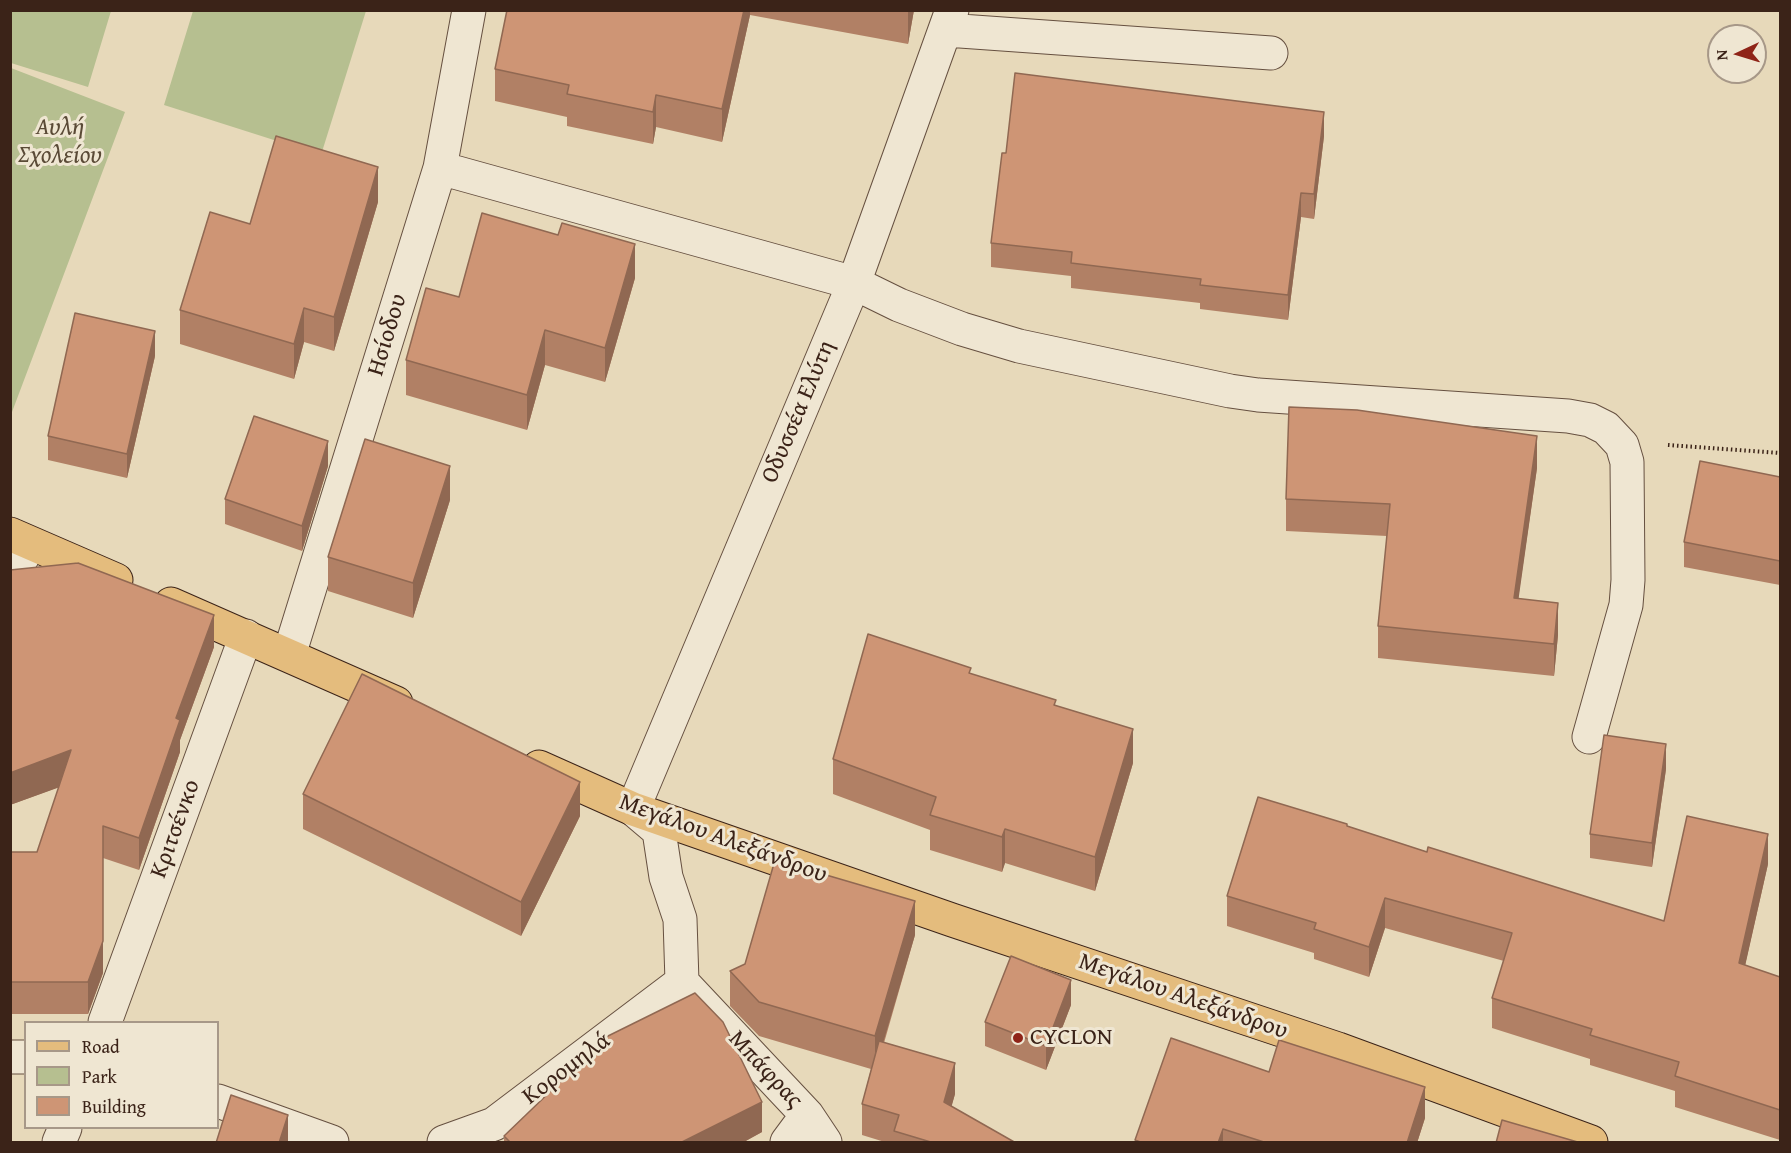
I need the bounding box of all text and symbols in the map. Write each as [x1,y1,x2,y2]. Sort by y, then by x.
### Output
north arrow [1707,24,1767,84]
text: N [1709,49,1733,61]
park label: Αυλή Σχολείου [18,114,102,170]
street label: Ησίοδου [362,291,414,379]
street label: Οδυσσέα Ελύτη [756,336,842,488]
street label: Κριτσένκο [145,776,207,882]
street label: Μεγάλου Αλεξάνδρου [615,788,831,890]
street label: Μεγάλου Αλεξάνδρου [1075,948,1291,1046]
legend [24,1021,219,1129]
place label: CYCLON [1030,1024,1112,1052]
street label: Μπάφρας [722,1025,808,1115]
street label: Κορομηλά [517,1027,617,1111]
marker: CYCLON [1011,1031,1025,1045]
text: Road [82,1033,120,1060]
text: Park [82,1063,117,1090]
text: Building [82,1093,146,1120]

